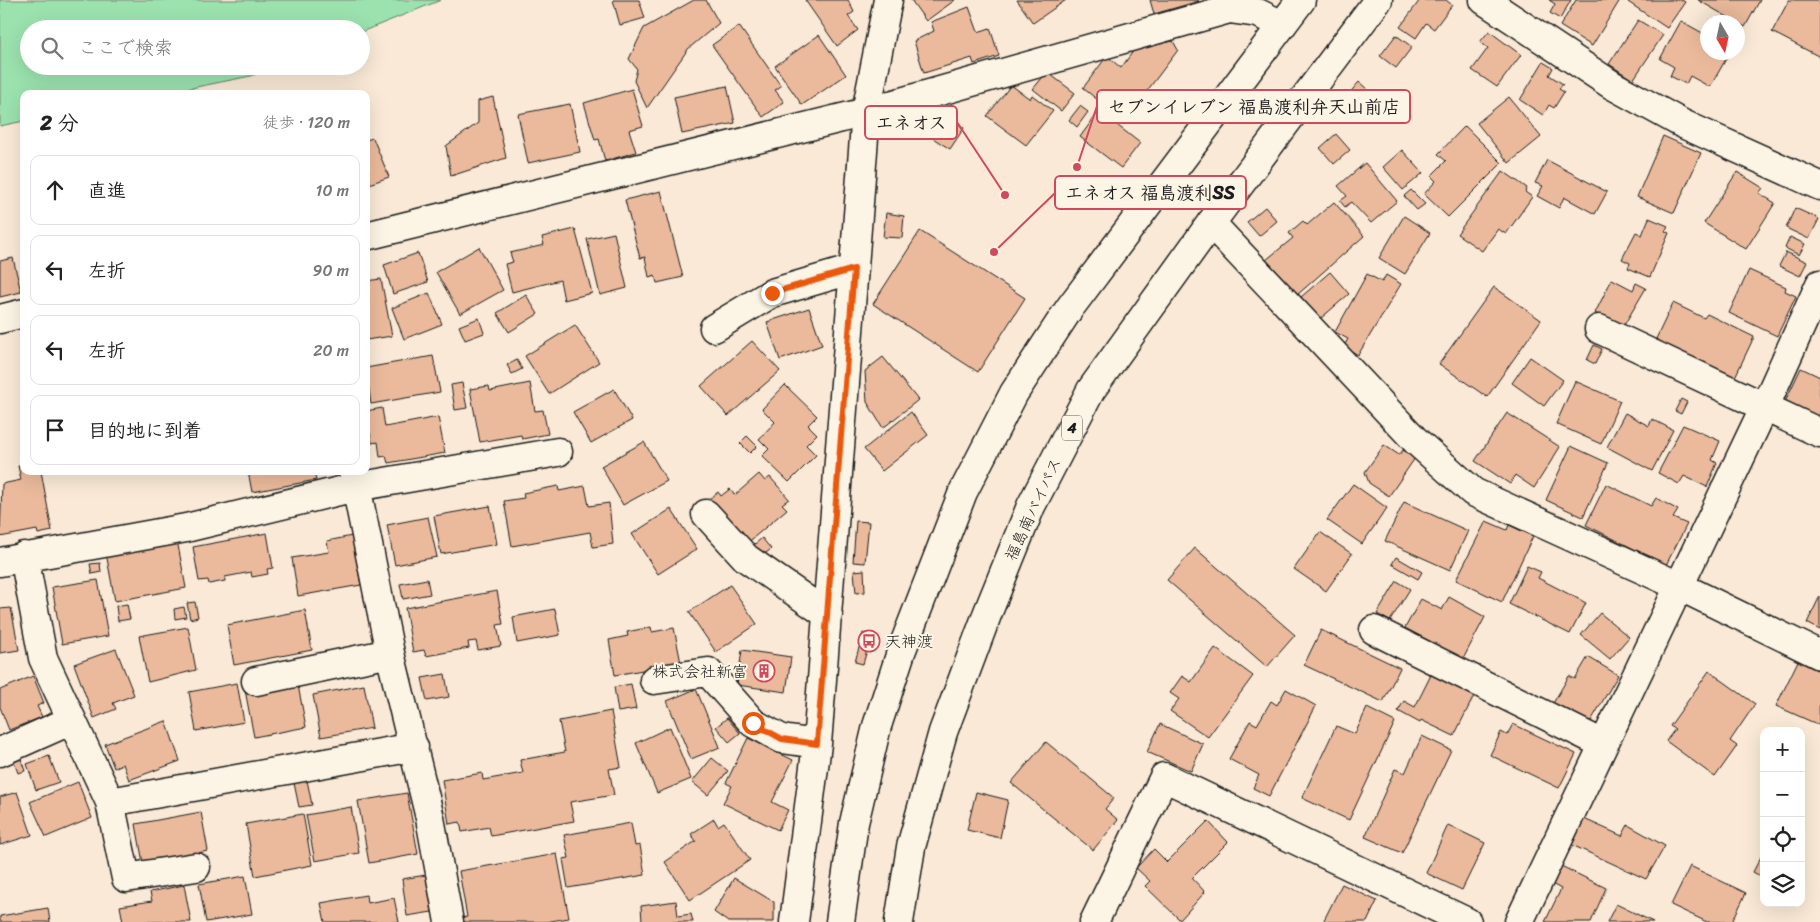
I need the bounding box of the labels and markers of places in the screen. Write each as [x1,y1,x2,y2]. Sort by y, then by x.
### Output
callout: セブンイレブン 福島渡利弁天山前店 [1097,90,1410,123]
callout: エネオス [865,106,957,139]
callout: エネオス 福島渡利SS [1055,176,1246,209]
place label: 天神渡 [885,627,933,656]
bus stop icon: 天神渡 [857,629,881,653]
place label: 株式会社新富 [652,657,748,686]
building icon: 株式会社新富 [752,659,776,683]

